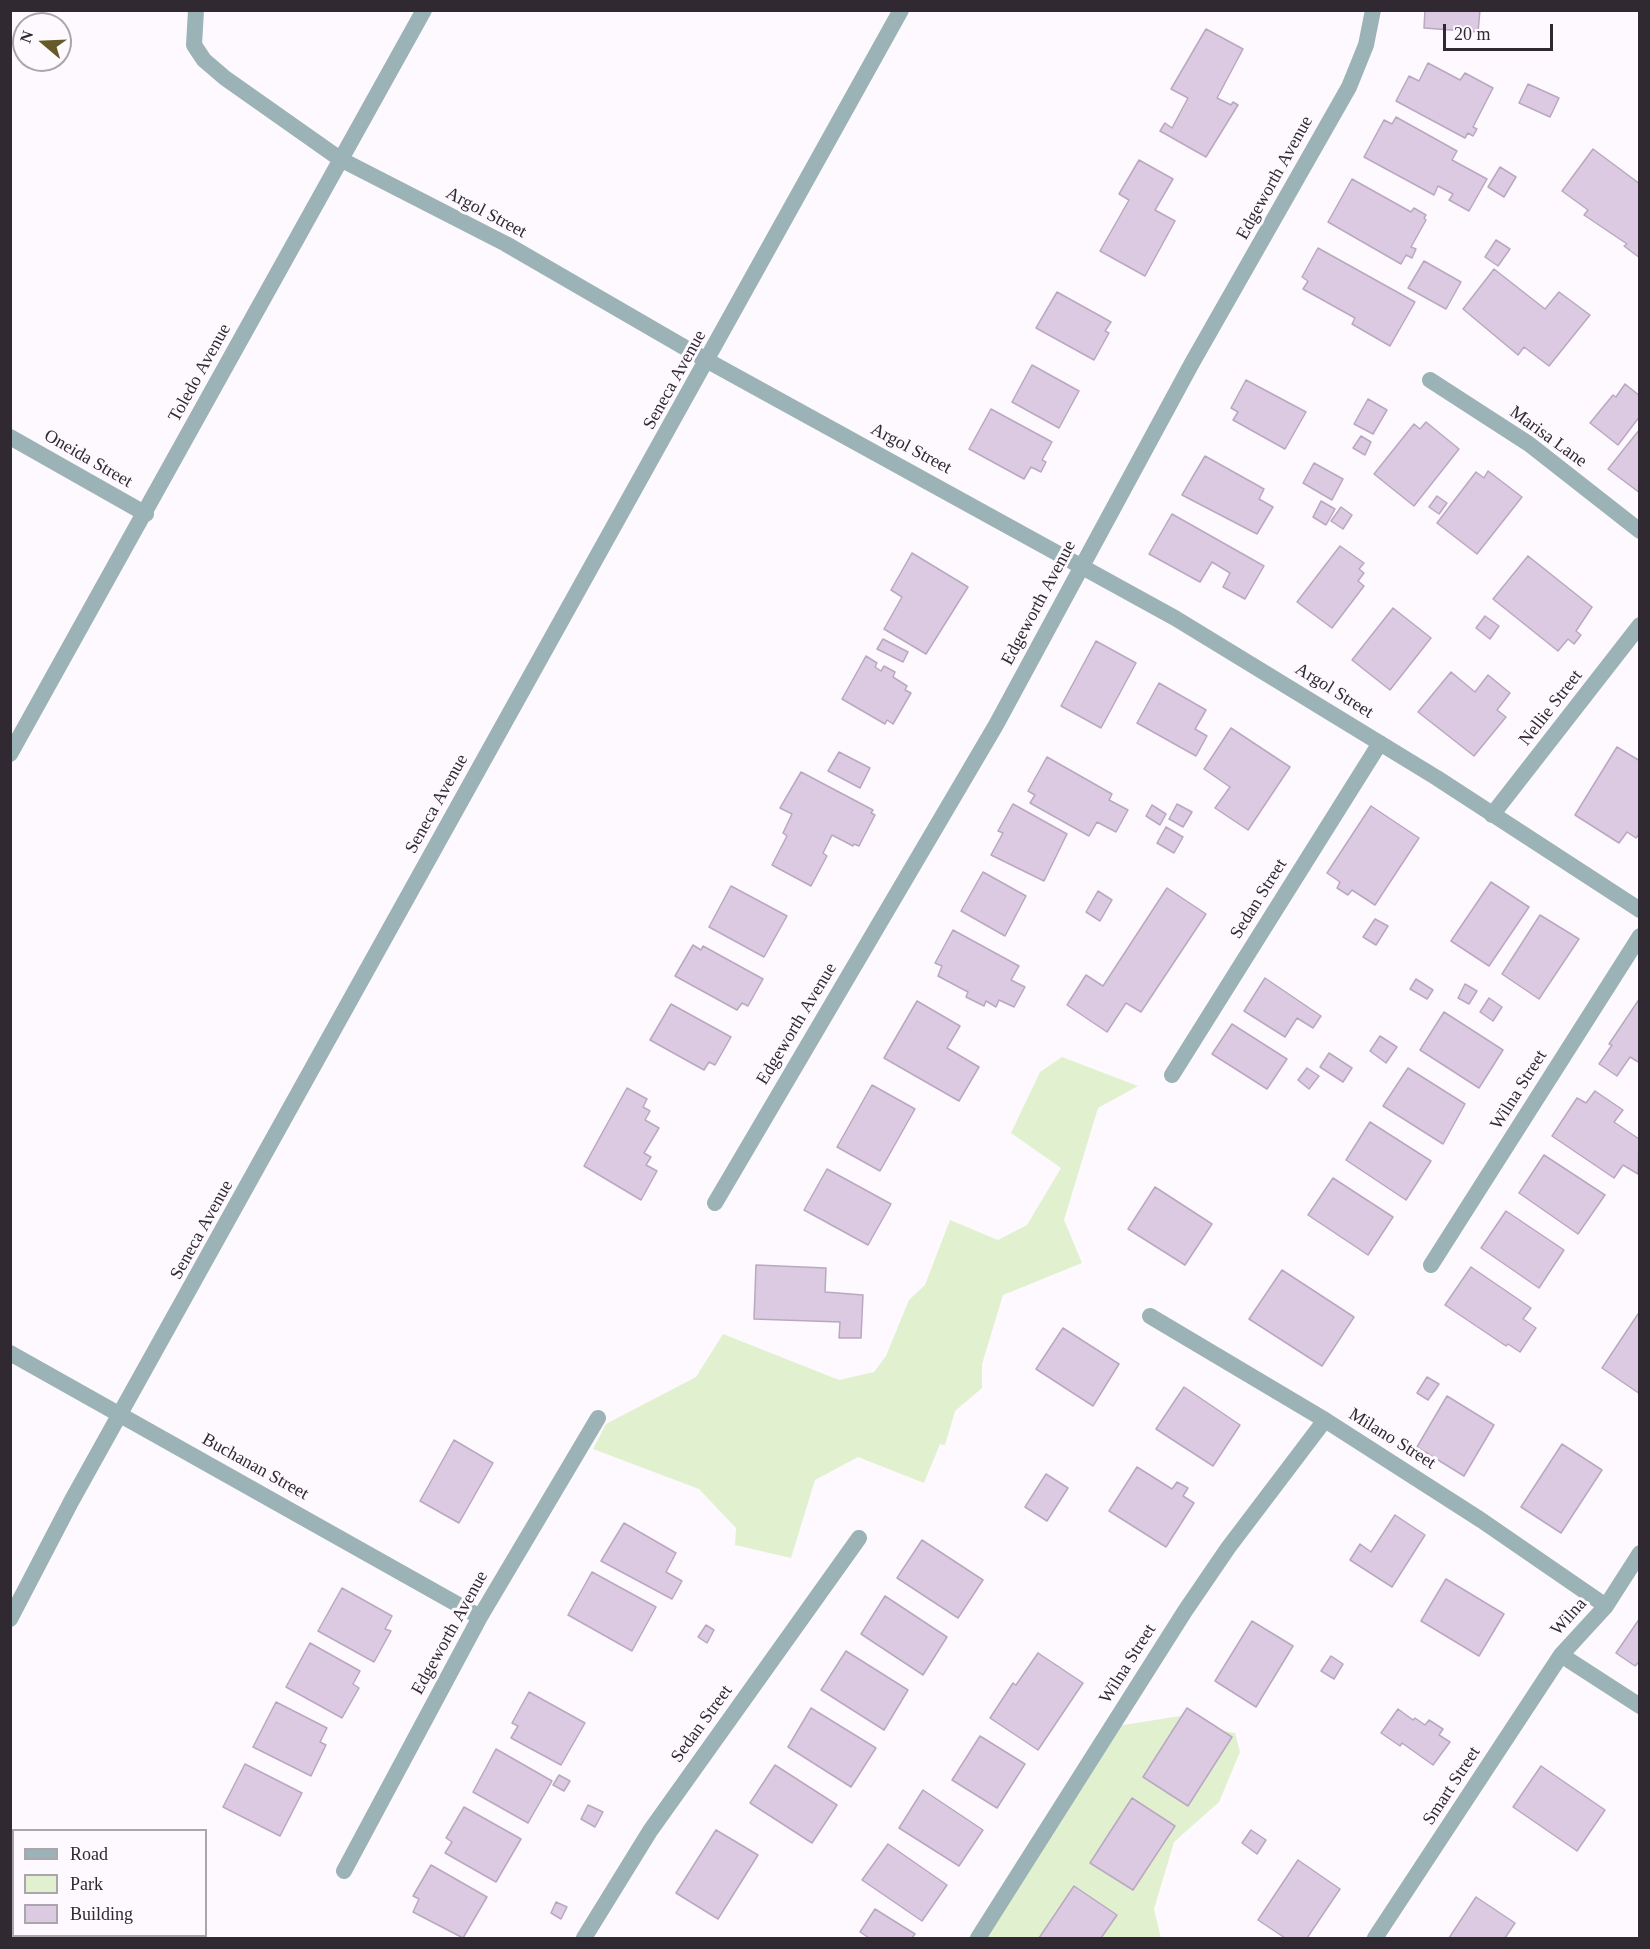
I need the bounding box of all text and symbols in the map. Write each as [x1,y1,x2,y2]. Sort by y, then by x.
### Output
north arrow [12,12,72,72]
scale bar [1446,12,1556,50]
text: 20 m [1454,24,1491,44]
text: N [16,28,36,45]
street label: Edgeworth Avenue [1232,112,1318,244]
street label: Argol Street [442,183,530,243]
street label: Toledo Avenue [164,320,236,426]
street label: Seneca Avenue [639,327,711,433]
street label: Marisa Lane [1505,402,1591,472]
street label: Argol Street [867,419,955,479]
street label: Oneida Street [40,425,136,493]
street label: Edgeworth Avenue [997,537,1081,669]
street label: Argol Street [1291,658,1377,724]
street label: Nellie Street [1515,666,1587,750]
street label: Seneca Avenue [401,751,473,857]
street label: Sedan Street [1226,855,1292,943]
street label: Edgeworth Avenue [752,959,842,1089]
street label: Wilna Street [1486,1046,1552,1134]
street label: Seneca Avenue [166,1177,238,1283]
street label: Milano Street [1345,1404,1439,1474]
street label: Buchanan Street [198,1429,312,1505]
street label: Edgeworth Avenue [407,1567,493,1699]
street label: Wilna [1547,1594,1591,1640]
street label: Wilna Street [1095,1620,1161,1708]
street label: Sedan Street [667,1681,737,1767]
street label: Smart Street [1419,1743,1485,1829]
legend [12,1829,207,1937]
text: Road [70,1844,108,1864]
text: Park [70,1874,103,1894]
text: Building [70,1904,133,1924]

